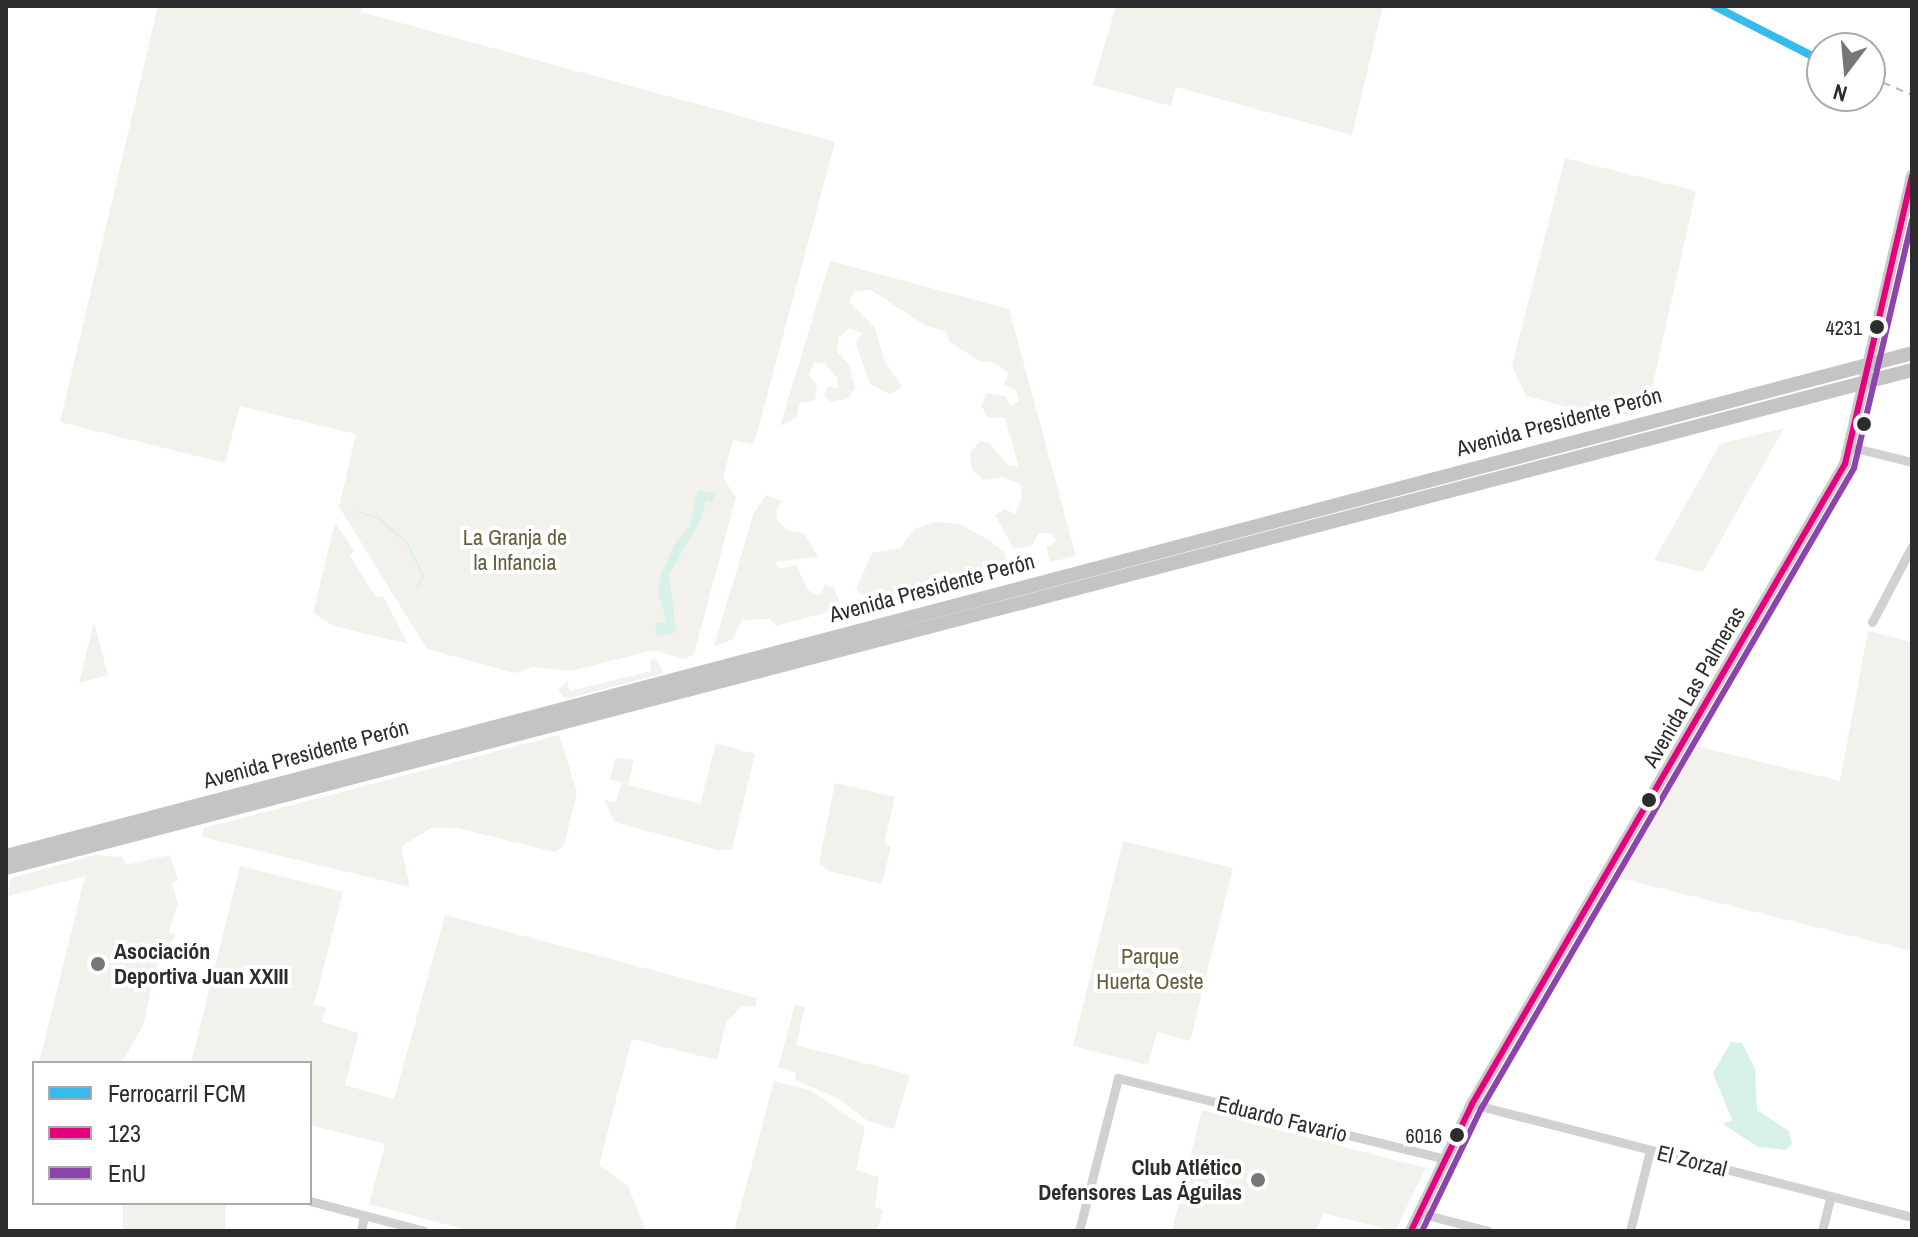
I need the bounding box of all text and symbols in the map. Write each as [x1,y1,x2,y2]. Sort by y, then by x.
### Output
north arrow [1806,32,1886,112]
text: N [1830,77,1850,109]
place label: 4231 [1826,315,1862,339]
marker: 4231 [1869,319,1885,335]
street label: Avenida Presidente Perón [1454,382,1664,462]
unlabelled marker [1856,416,1872,432]
park label: La Granja de la Infancia [463,524,567,576]
street label: Avenida Presidente Perón [827,548,1037,628]
street label: Avenida Las Palmeras [1637,602,1751,772]
street label: Avenida Presidente Perón [201,714,411,794]
unlabelled marker [1641,792,1657,808]
place label: Asociación Deportiva Juan XXIII [114,938,288,990]
park label: Parque Huerta Oeste [1096,943,1204,994]
marker: Asociación Deportiva Juan XXIII [89,955,107,973]
legend [32,1061,312,1205]
text: Ferrocarril FCM [108,1077,246,1109]
street label: Eduardo Favario [1214,1090,1350,1148]
text: 123 [108,1117,141,1149]
place label: 6016 [1406,1123,1442,1147]
marker: 6016 [1449,1127,1465,1143]
street label: El Zorzal [1654,1140,1730,1182]
place label: Club Atlético Defensores Las Águilas [1037,1154,1242,1206]
text: EnU [108,1157,146,1189]
marker: Club Atlético Defensores Las Águilas [1249,1171,1267,1189]

